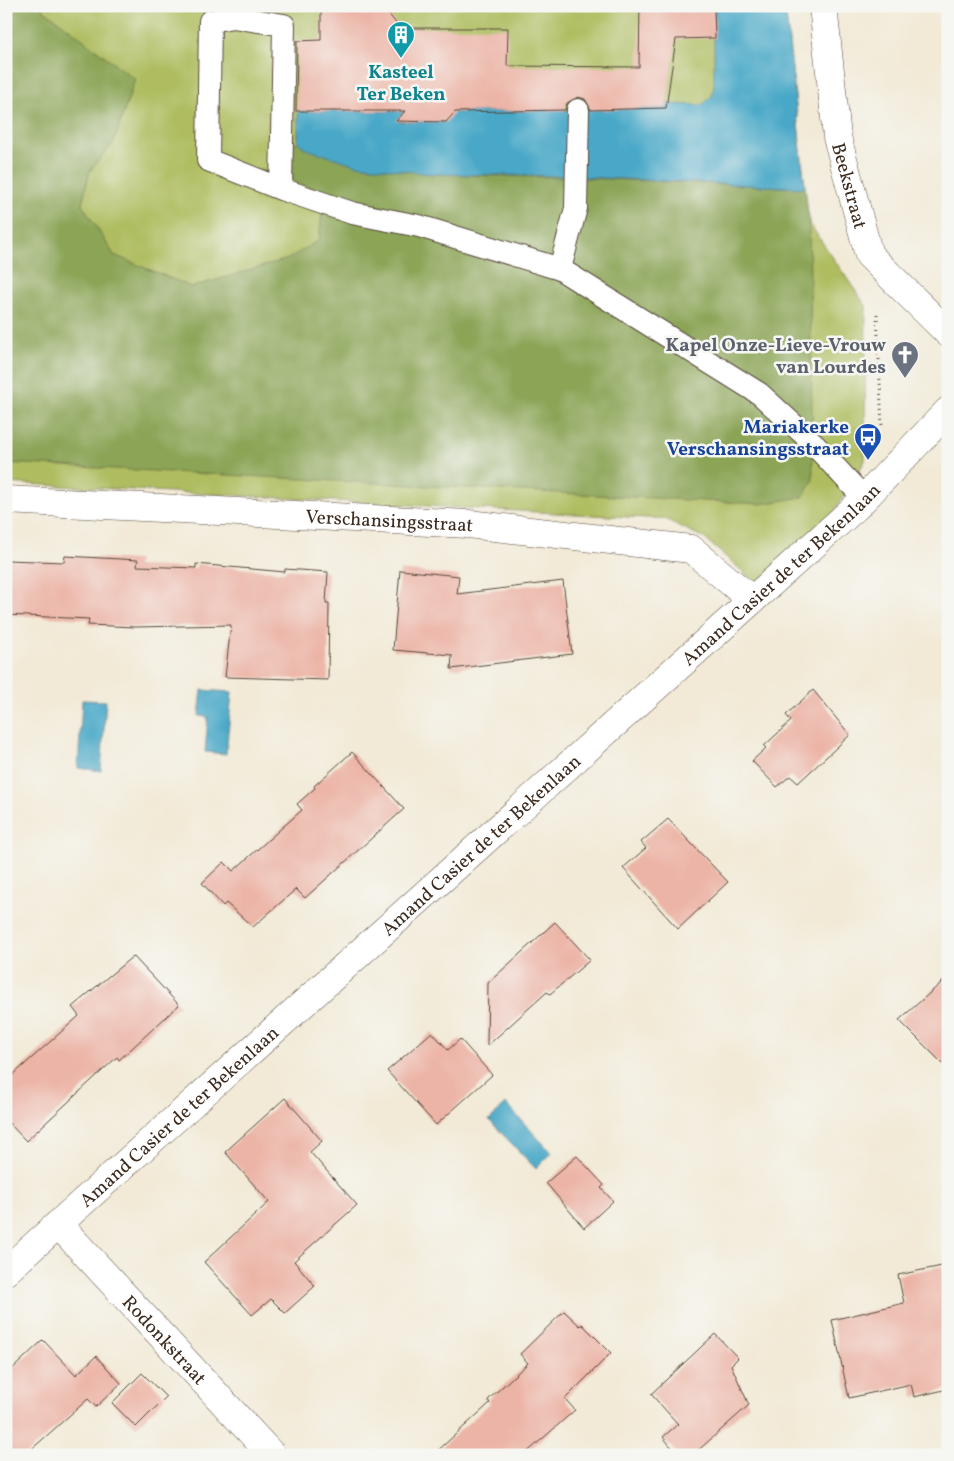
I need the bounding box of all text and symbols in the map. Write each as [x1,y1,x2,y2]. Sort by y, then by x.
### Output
building icon: Kasteel Ter Beken [386,20,416,59]
place label: Kasteel Ter Beken [356,60,446,108]
street label: Beekstraat [824,140,872,232]
place label: Kapel Onze-Lieve-Vrouw van Lourdes [665,333,886,381]
church icon: Kapel Onze-Lieve-Vrouw van Lourdes [890,340,920,379]
place label: Mariakerke Verschansingsstraat [667,415,849,463]
bus stop icon: Mariakerke Verschansingsstraat [853,422,883,461]
street label: Amand Casier de ter Bekenlaan [677,478,887,673]
street label: Verschansingsstraat [305,505,475,540]
street label: Amand Casier de ter Bekenlaan [376,749,587,943]
street label: Amand Casier de ter Bekenlaan [74,1021,285,1214]
street label: Rodonkstraat [115,1290,212,1391]

